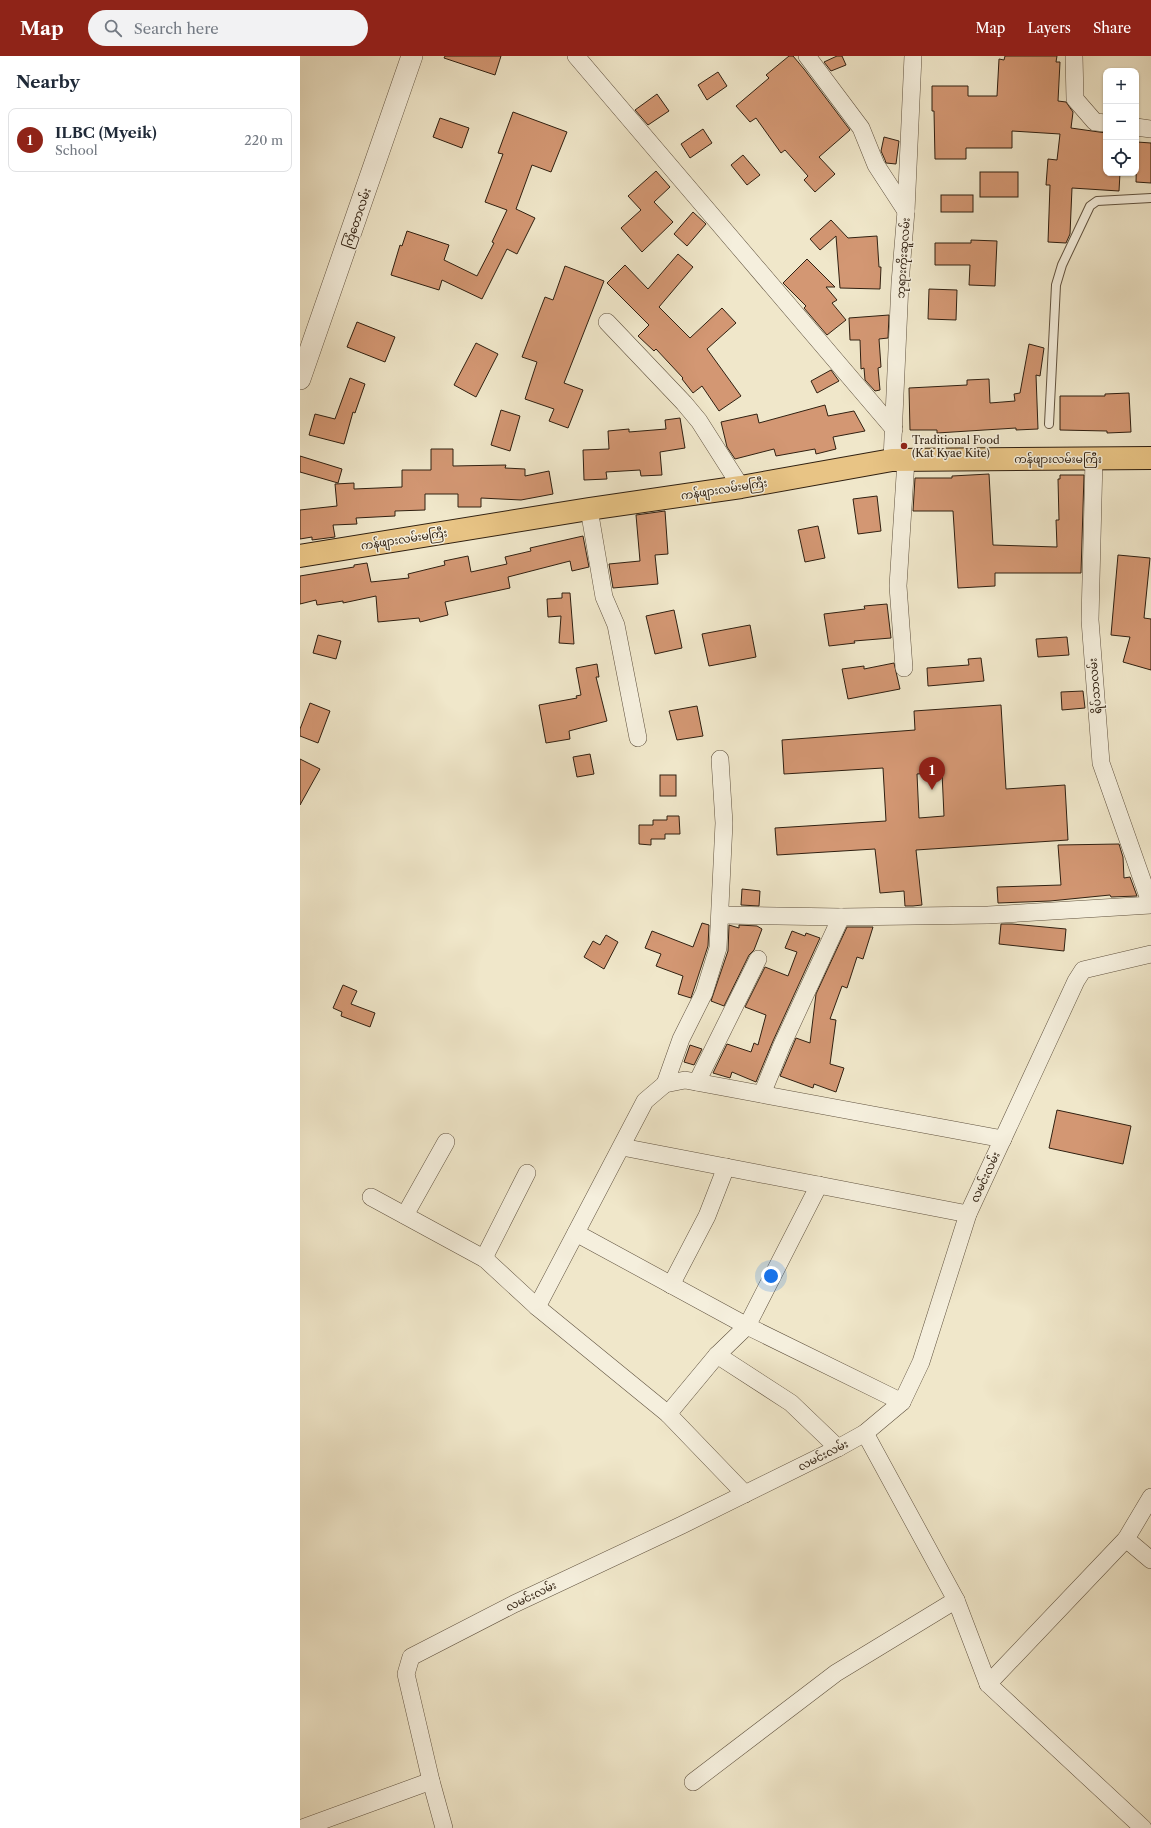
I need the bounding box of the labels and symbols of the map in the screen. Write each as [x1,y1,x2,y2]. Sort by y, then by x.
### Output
street label: ကြံတောလမ်း [340,186,376,251]
street label: ဘုရားကိုးဆူလမ်း [893,217,915,299]
place label: Traditional Food (Kat Kyae Kite) [912,433,1000,460]
marker: Traditional Food (Kat Kyae Kite) [899,441,909,451]
street label: ကန်ဖျားလမ်းမကြီး [1014,452,1102,468]
street label: ကန်ဖျားလမ်းမကြီး [680,475,769,505]
street label: ကန်ဖျားလမ်းမကြီး [360,525,449,555]
street label: ရိပ်သာလမ်း [1086,657,1106,715]
pin: 1 [919,757,945,790]
street label: လမင်းလမ်း [967,1149,1003,1205]
your location [761,1266,781,1286]
street label: လမင်းလမ်း [796,1436,851,1474]
street label: လမင်းလမ်း [503,1578,559,1614]

